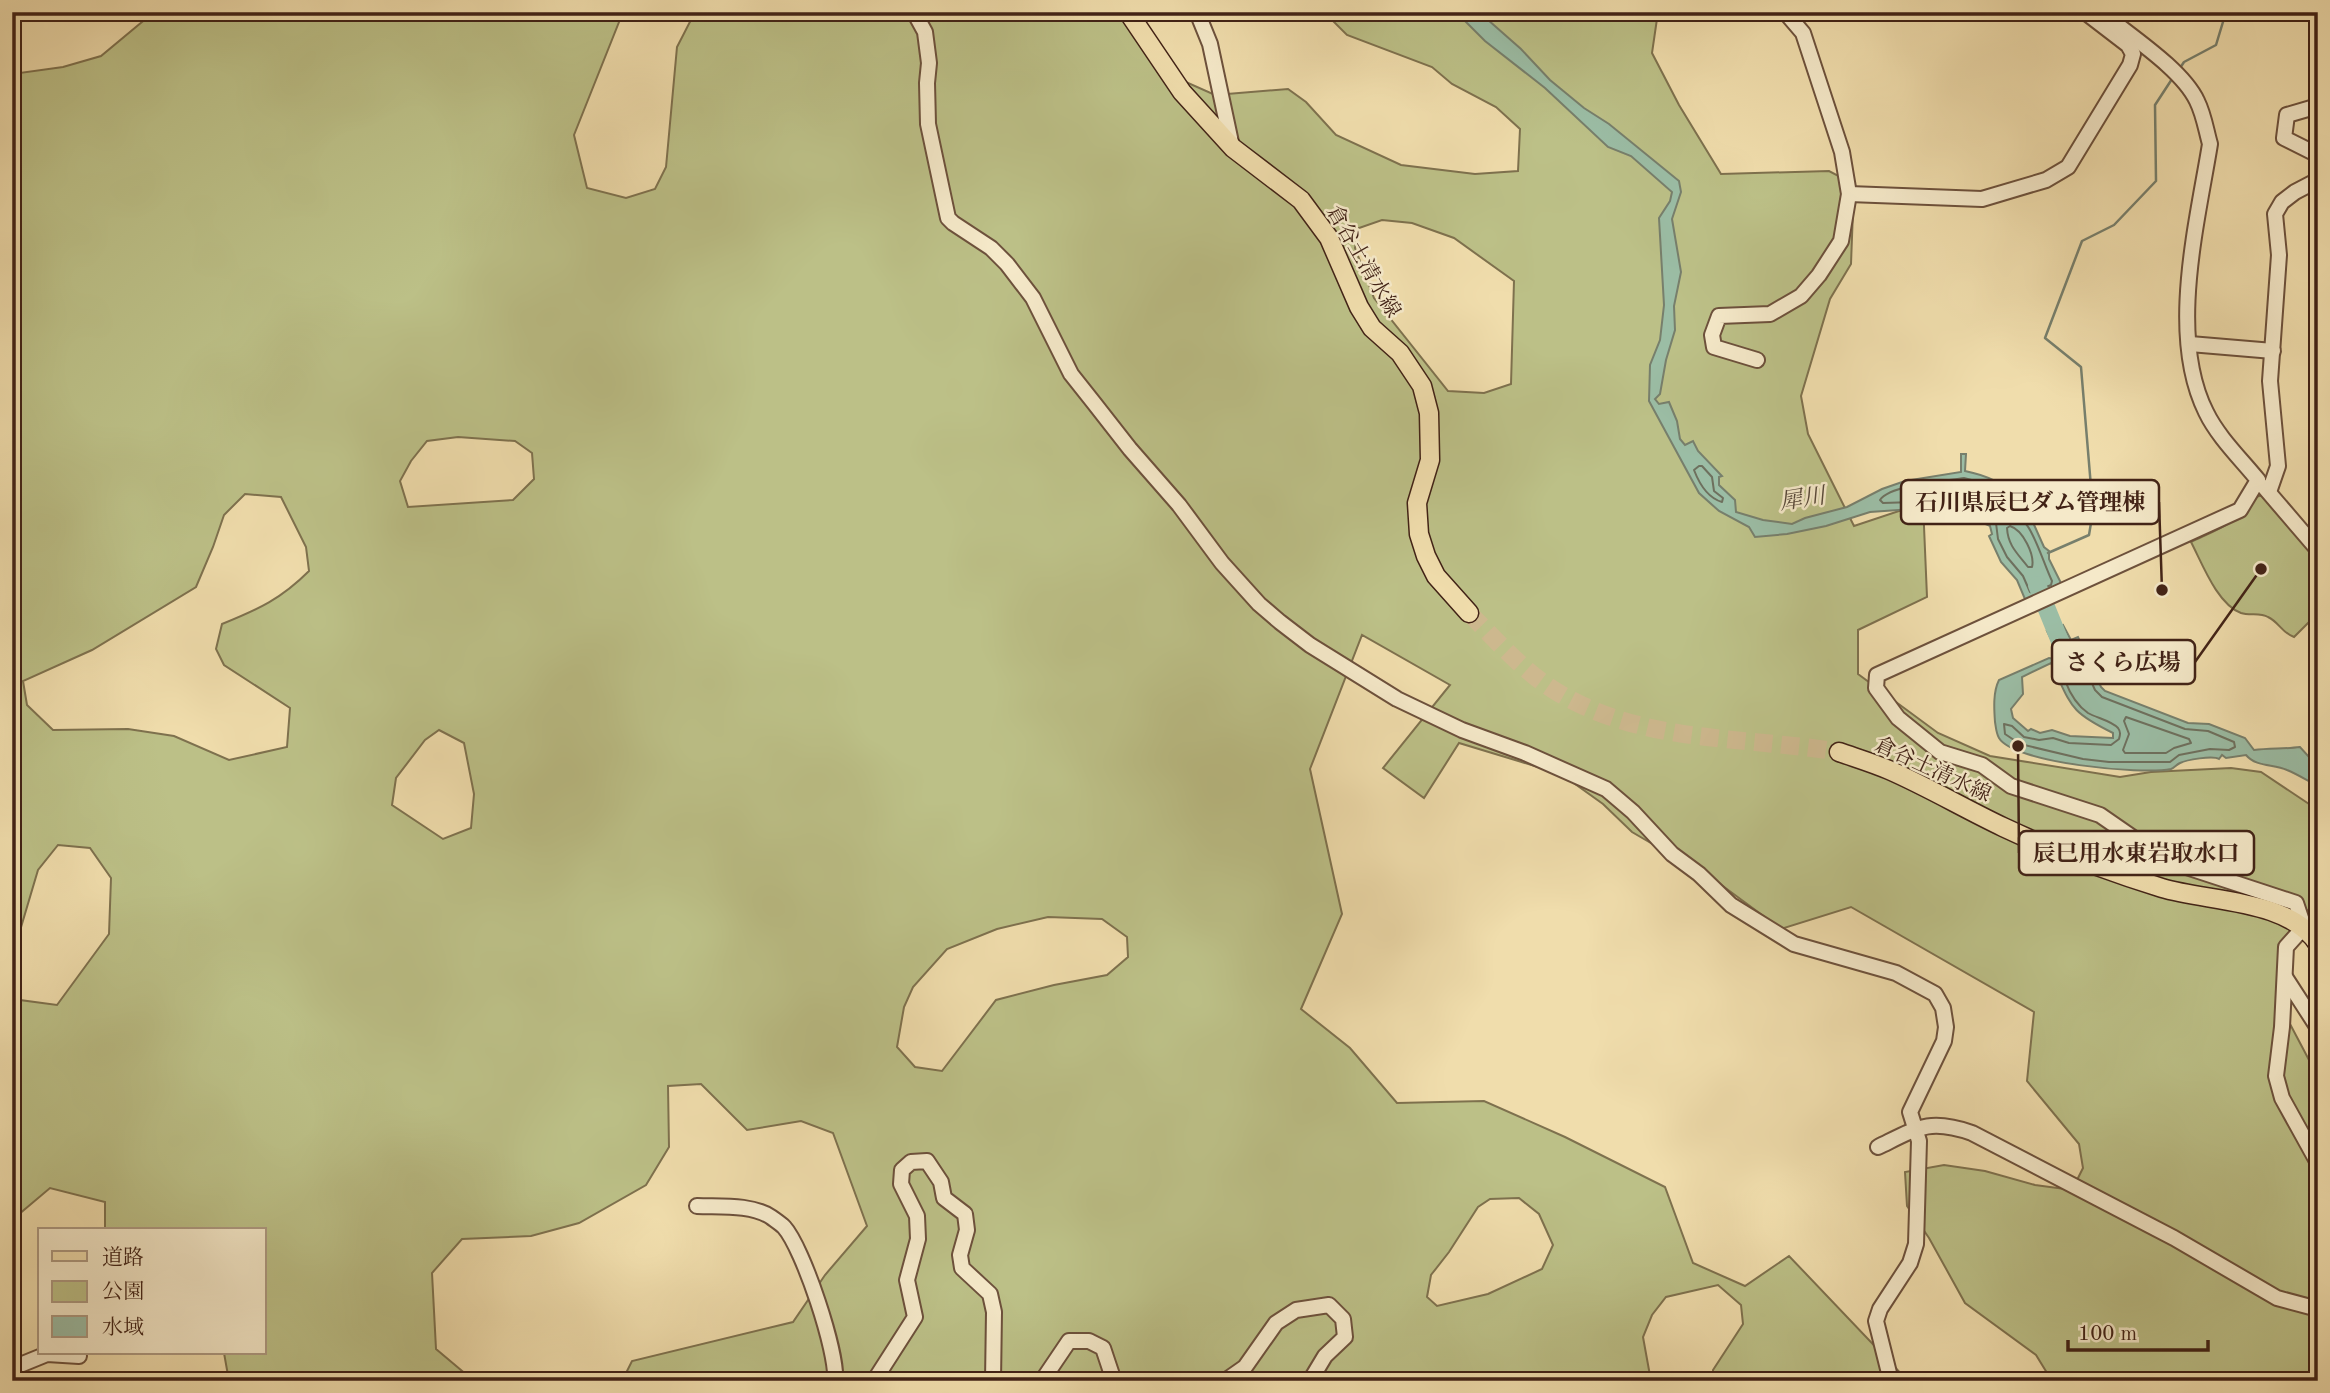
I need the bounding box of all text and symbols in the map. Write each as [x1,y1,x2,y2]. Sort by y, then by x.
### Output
street label: 倉谷土清水線 [1322,201,1405,322]
callout: 石川県辰巳ダム管理棟 [1901,480,2159,524]
water label: 犀川 [1778,483,1830,514]
text: 石川県辰巳ダム管理棟 [1915,490,2145,515]
callout: さくら広場 [2052,640,2195,684]
text: さくら広場 [2066,650,2181,675]
street label: 倉谷土清水線 [1871,732,1995,807]
callout: 辰巳用水東岩取水口 [2019,831,2254,875]
text: 辰巳用水東岩取水口 [2033,841,2240,866]
legend [38,1228,266,1354]
text: 道路 [102,1246,144,1269]
text: 公園 [102,1280,144,1303]
scale bar [2068,1309,2208,1353]
text: 水域 [102,1316,144,1339]
text: 100 m [2078,1324,2137,1345]

